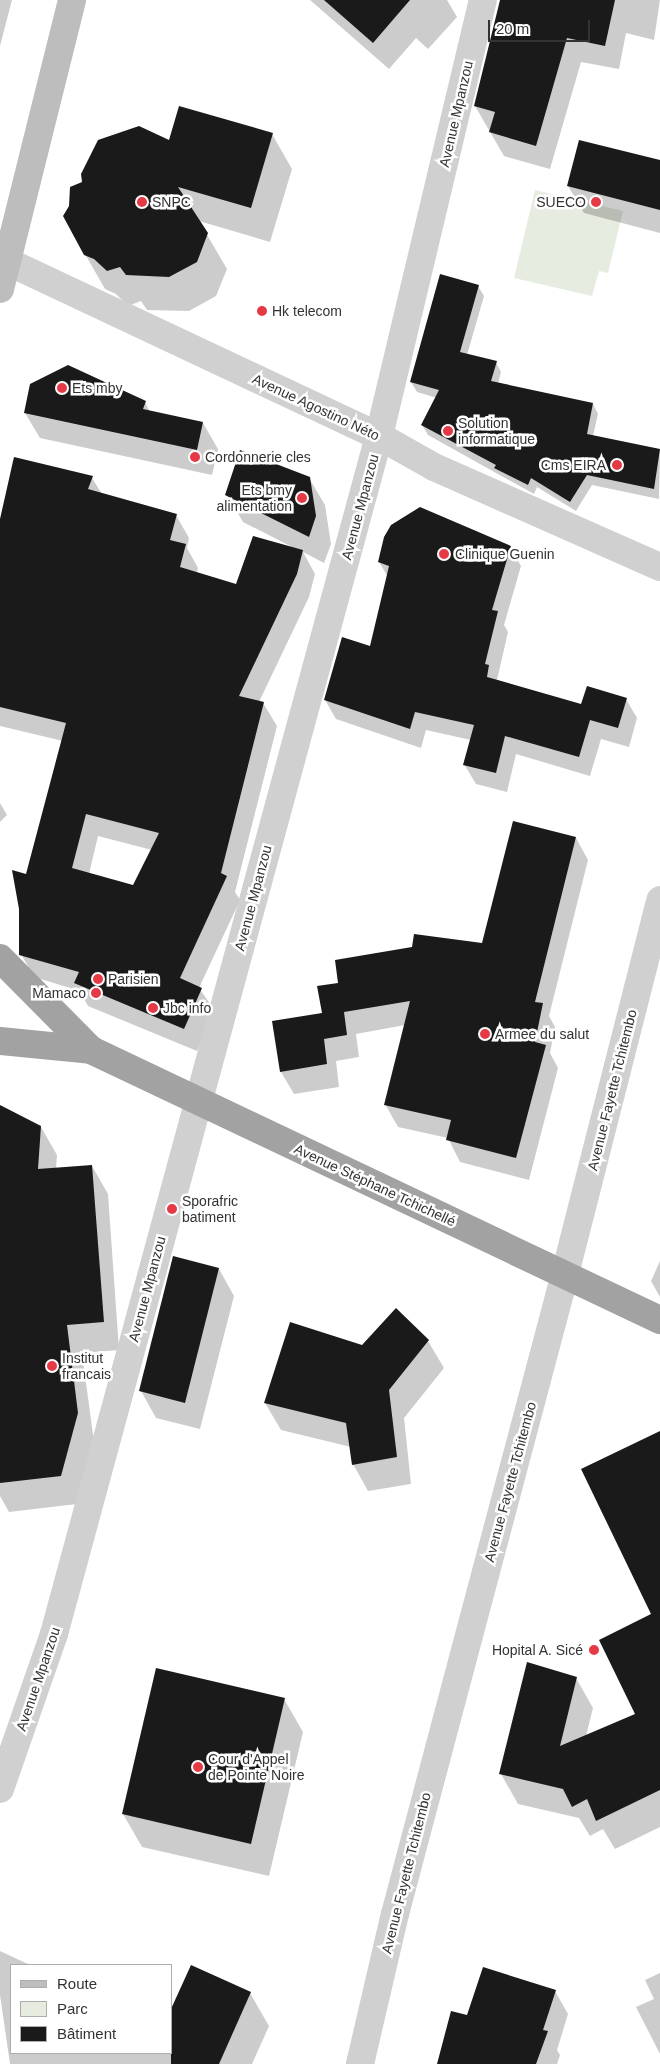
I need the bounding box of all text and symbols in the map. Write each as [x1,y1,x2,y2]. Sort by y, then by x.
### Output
scale bar [490,10,592,42]
text: 20 m [496,20,529,37]
street label: Avenue Mpanzou [436,59,476,169]
place label: SNPC [152,194,191,210]
place label: SUECO [536,194,586,210]
marker: SNPC [136,196,148,208]
marker: SUECO [590,196,602,208]
place label: Hk telecom [272,303,342,319]
marker: Hk telecom [256,305,268,317]
street label: Avenue Agostino Néto [249,370,383,444]
place label: Ets mby [72,380,123,396]
marker: Ets mby [56,382,68,394]
place label: Solution informatique [458,415,535,448]
marker: Solution informatique [442,425,454,437]
place label: Cordonnerie cles [205,449,311,465]
marker: Cordonnerie cles [189,451,201,463]
street label: Avenue Mpanzou [338,452,382,562]
place label: Cms EIRA [541,457,606,473]
marker: Cms EIRA [610,458,624,472]
place label: Ets bmy alimentation [217,482,292,514]
marker: Ets bmy alimentation [296,492,308,504]
place label: Clinique Guenin [455,546,555,562]
marker: Clinique Guenin [437,547,451,561]
street label: Avenue Mpanzou [231,843,275,953]
place label: Parisien [108,971,159,987]
marker: Parisien [92,973,104,985]
place label: Mamaco [32,985,86,1001]
marker: Mamaco [90,987,102,999]
place label: Jbc info [163,1000,211,1016]
marker: Jbc info [147,1002,159,1014]
street label: Avenue Fayette Tchitembo [584,1008,640,1172]
place label: Armee du salut [495,1026,589,1042]
marker: Armee du salut [479,1028,491,1040]
street label: Avenue Stéphane Tchichellé [292,1140,458,1230]
place label: Sporafric batiment [182,1193,238,1226]
marker: Sporafric batiment [166,1203,178,1215]
street label: Avenue Mpanzou [125,1234,169,1344]
place label: Institut francais [62,1350,111,1382]
marker: Institut francais [46,1360,58,1372]
street label: Avenue Fayette Tchitembo [480,1400,540,1564]
street label: Avenue Mpanzou [12,1625,64,1733]
place label: Hopital A. Sicé [491,1642,583,1658]
marker: Hopital A. Sicé [587,1643,601,1657]
place label: Cour d'Appel de Pointe Noire [208,1751,305,1784]
marker: Cour d'Appel de Pointe Noire [192,1761,204,1773]
street label: Avenue Fayette Tchitembo [378,1791,434,1955]
legend [10,1964,172,2054]
text: Route [57,1975,97,1992]
text: Parc [57,2000,88,2017]
text: Bâtiment [57,2025,116,2042]

